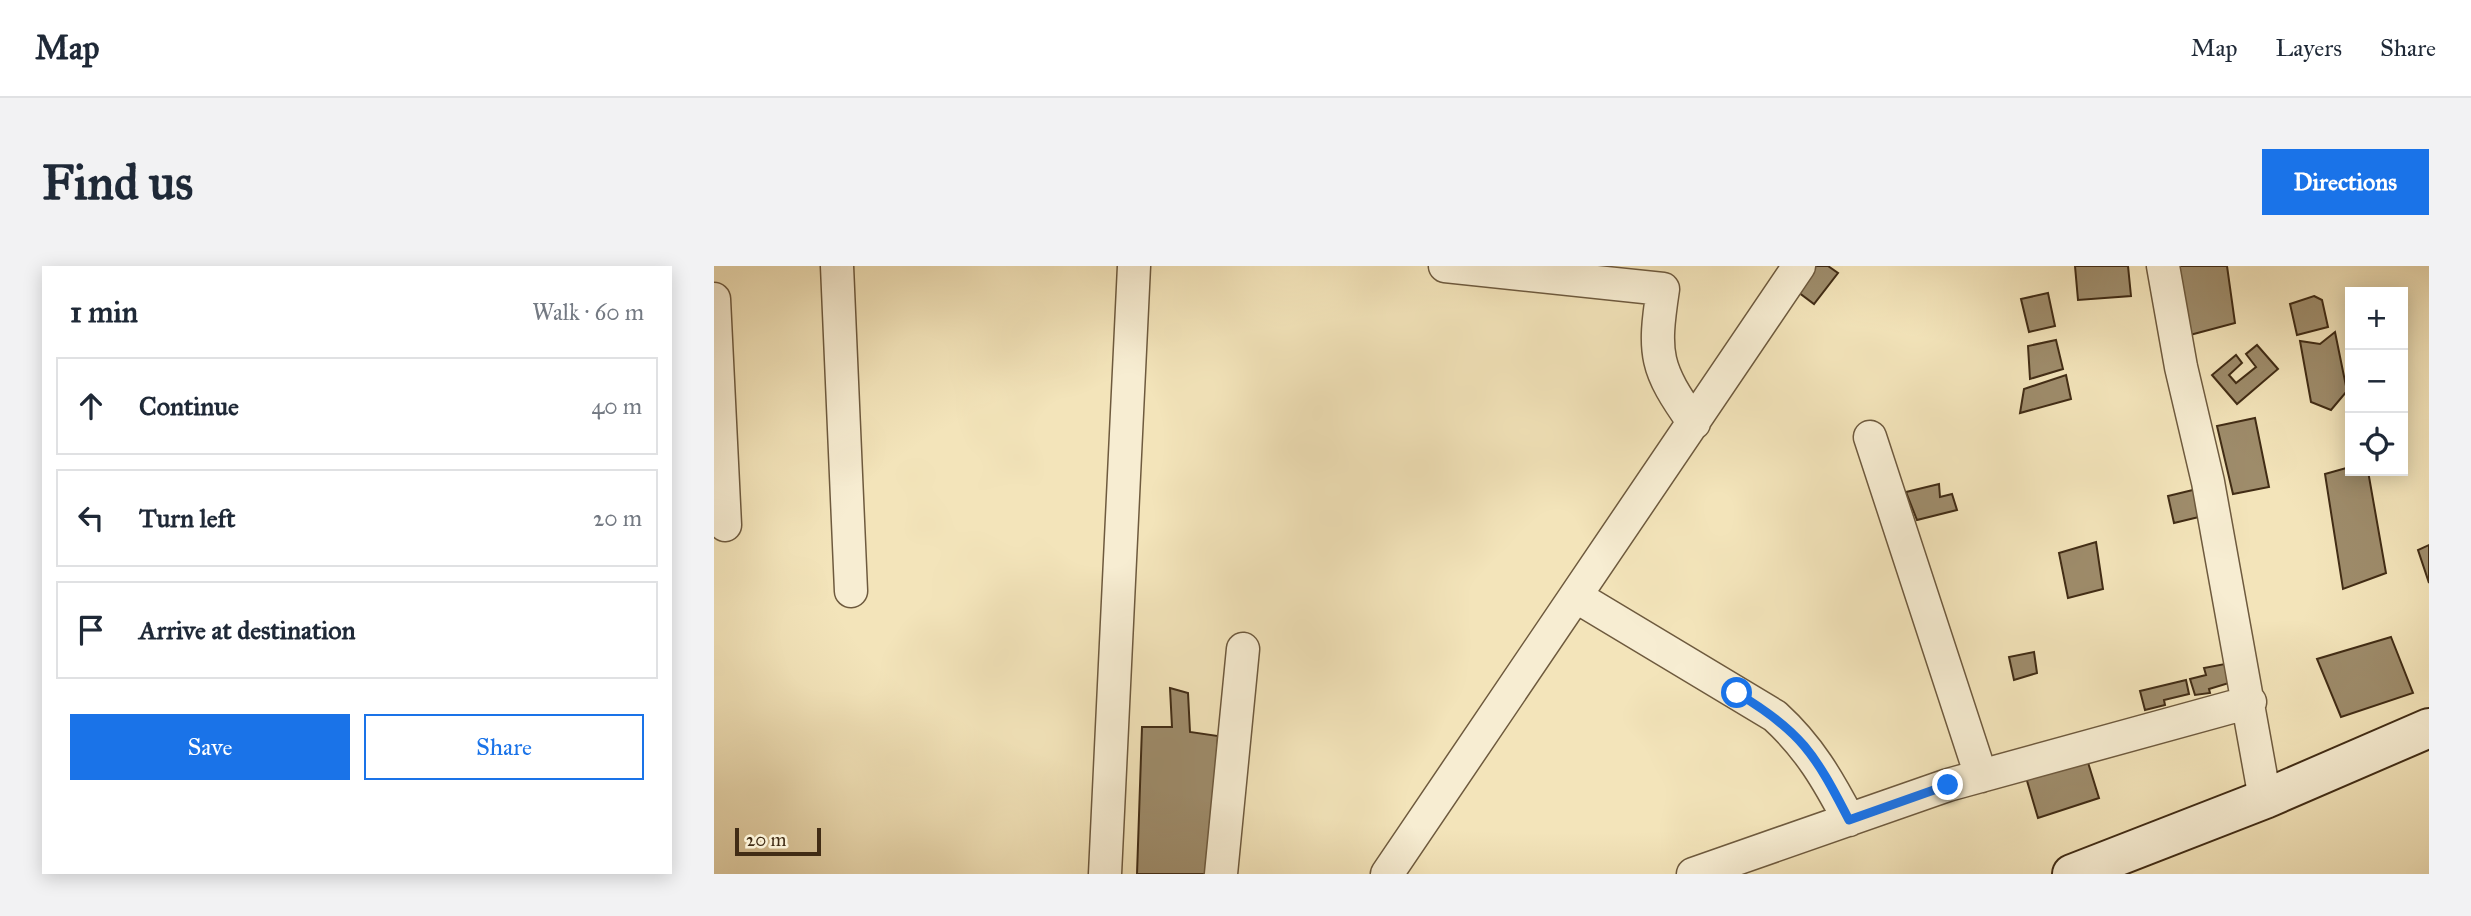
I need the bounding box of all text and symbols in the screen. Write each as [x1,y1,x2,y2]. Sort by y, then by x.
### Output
text: Map [35,28,99,68]
text: Map [2191,33,2238,63]
text: Layers [2276,33,2342,63]
text: Share [2380,33,2436,63]
button: Directions [2262,149,2429,215]
text: Find us [42,153,193,212]
map controls [2345,287,2408,476]
button: + [2345,287,2408,350]
text: 1 min [70,294,138,330]
text: Walk · 60 m [532,298,644,326]
button: − [2345,350,2408,413]
icon: ahead [72,387,110,425]
text: Continue [139,390,239,422]
text: 40 m [592,392,642,420]
button: locate [2345,413,2408,476]
icon: left [72,499,110,537]
text: Turn left [139,502,235,534]
text: 20 m [593,504,642,532]
icon: arrive [72,611,110,649]
text: Arrive at destination [139,614,356,646]
route start [1721,677,1752,708]
button: Save [70,714,350,780]
button: Share [364,714,644,780]
route end [1932,769,1963,800]
scale bar [735,825,821,857]
text: 20 m [746,828,787,851]

